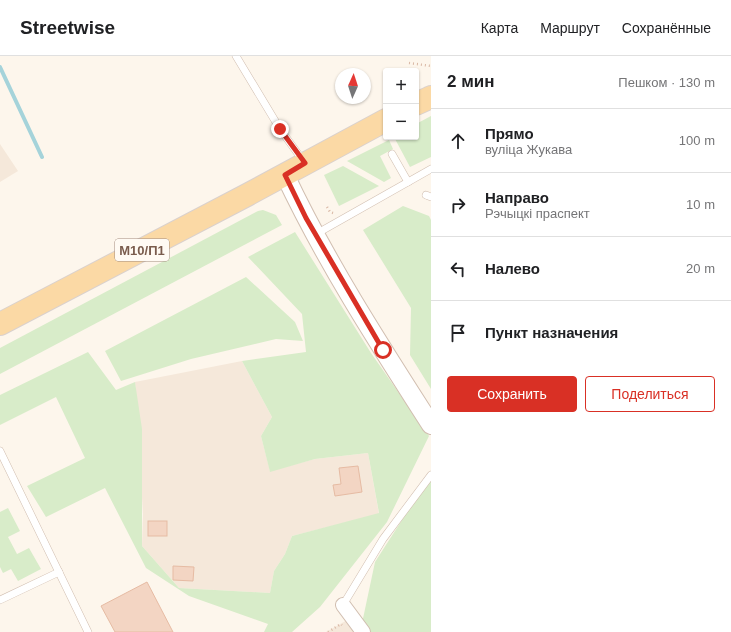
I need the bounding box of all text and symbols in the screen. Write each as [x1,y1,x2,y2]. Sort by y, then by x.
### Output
text: Streetwise [20,17,115,38]
text: Карта [481,20,518,36]
text: Маршрут [540,20,600,36]
text: Сохранённые [622,20,711,36]
north arrow [335,68,371,104]
map controls [383,68,419,140]
button: + [383,68,419,104]
text: 2 мин [447,72,494,91]
text: Пешком · 130 m [618,75,715,90]
button: − [383,104,419,140]
route end [271,120,289,138]
text: Прямо [485,125,534,142]
icon: ahead [447,130,469,152]
text: 100 m [679,133,715,148]
text: вуліца Жукава [485,142,572,157]
text: Направо [485,189,549,206]
icon: right [447,194,469,216]
text: 10 m [686,197,715,212]
text: Рэчыцкі праспект [485,206,590,221]
road number: М10/П1 [115,239,169,261]
icon: left [447,258,469,280]
text: Налево [485,260,540,277]
text: 20 m [686,261,715,276]
icon: arrive [447,322,469,344]
text: Пункт назначения [485,324,618,341]
route start [374,341,392,359]
button: Сохранить [447,376,577,412]
button: Поделиться [585,376,715,412]

